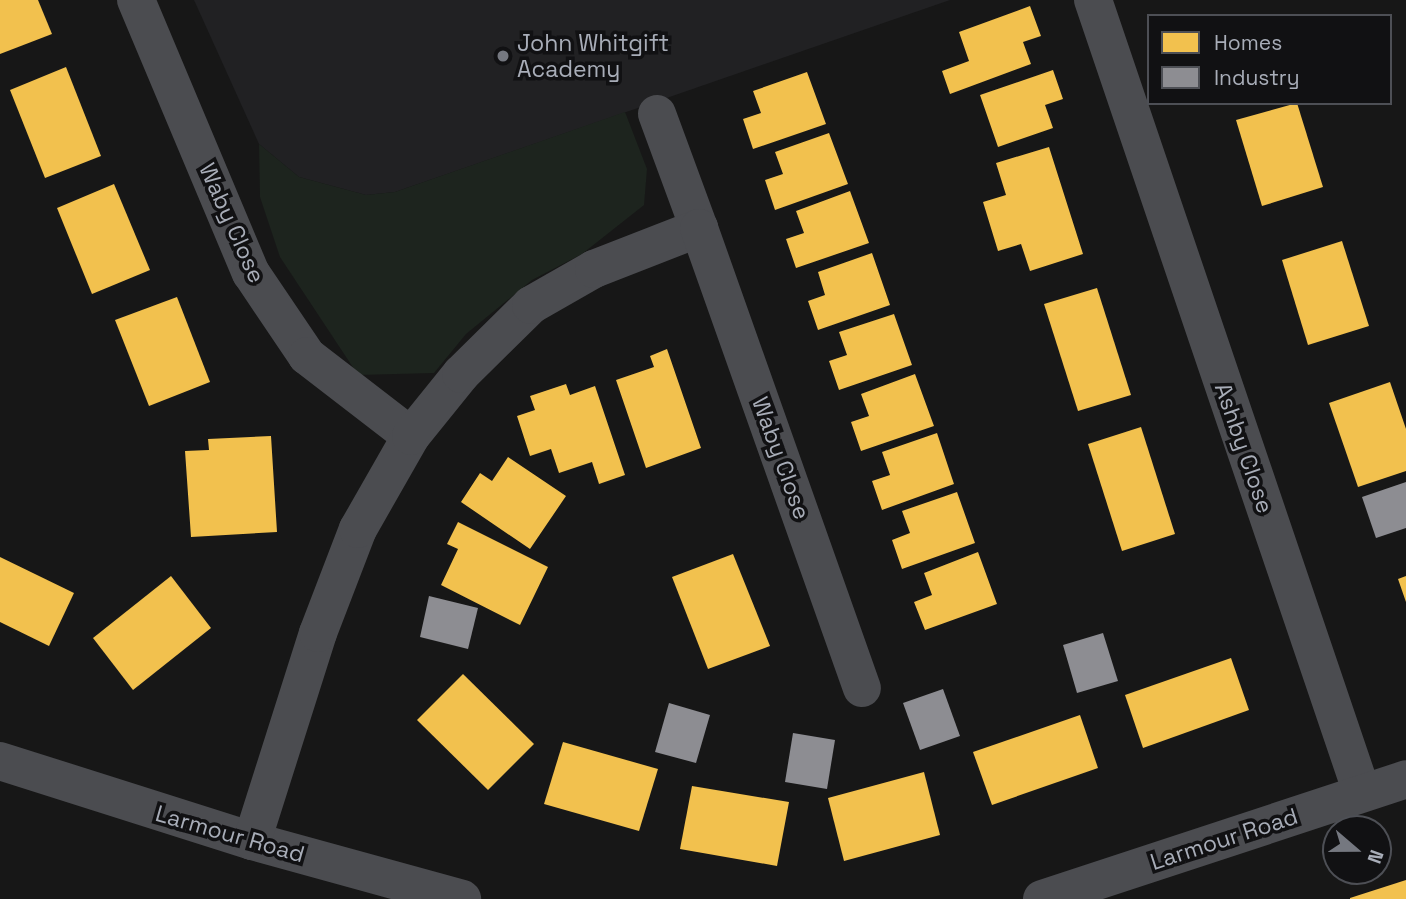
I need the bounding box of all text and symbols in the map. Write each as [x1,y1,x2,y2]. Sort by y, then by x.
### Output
legend [1147,14,1392,105]
place label: John Whitgift Academy [517,29,669,83]
text: Homes [1214,29,1282,56]
marker: John Whitgift Academy [495,48,511,64]
text: Industry [1214,64,1300,91]
street label: Waby Close [193,159,271,287]
street label: Ashby Close [1209,379,1279,517]
street label: Waby Close [746,393,816,523]
street label: Larmour Road [152,800,308,868]
street label: Larmour Road [1147,802,1301,876]
north arrow [1322,815,1392,885]
text: N [1361,846,1389,867]

